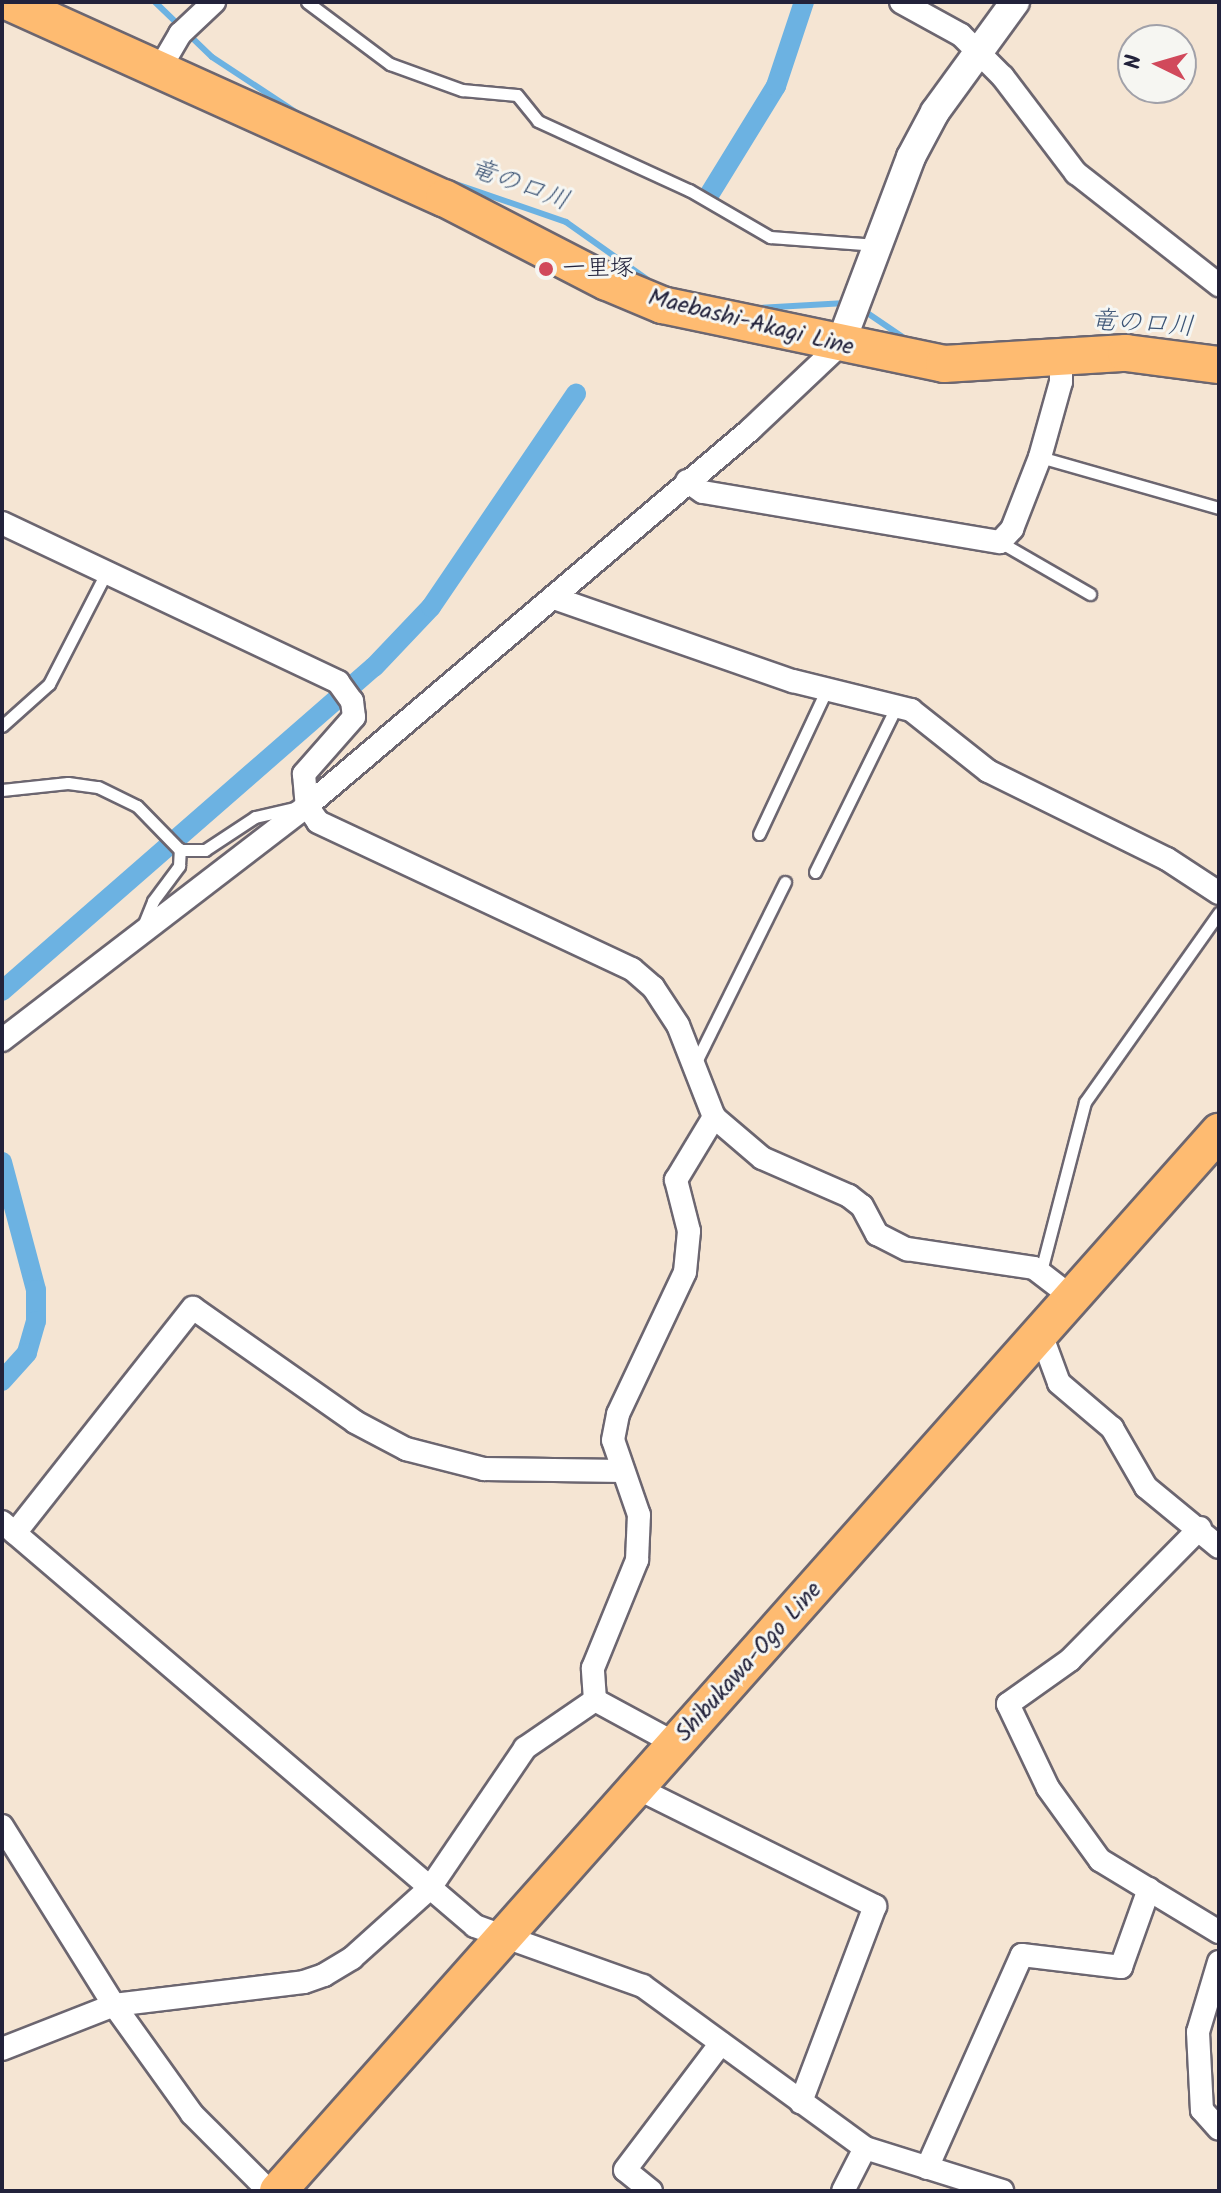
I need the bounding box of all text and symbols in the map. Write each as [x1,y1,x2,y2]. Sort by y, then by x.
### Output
north arrow [1117,24,1197,104]
text: N [1117,54,1153,70]
water label: 竜の口川 [465,154,573,218]
place label: 一里塚 [562,255,634,283]
marker: 一里塚 [537,260,555,278]
street label: Maebashi-Akagi Line [645,284,857,362]
water label: 竜の口川 [1089,306,1195,344]
street label: Shibukawa-Ogo Line [670,1576,828,1748]

